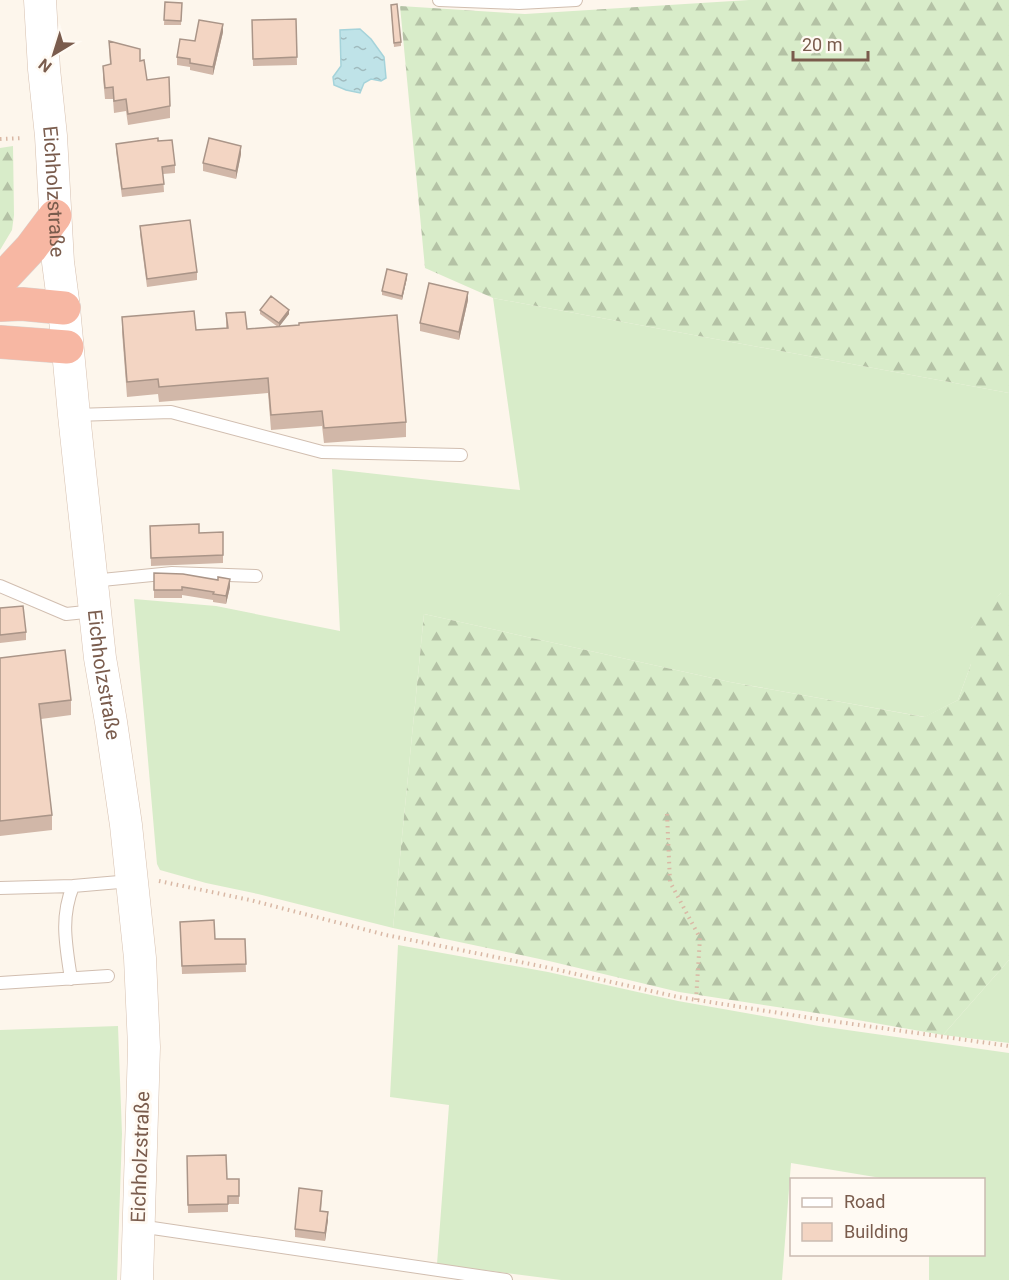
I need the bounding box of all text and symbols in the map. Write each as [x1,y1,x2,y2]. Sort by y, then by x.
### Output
north arrow [24,24,84,84]
scale bar [793,24,868,62]
text: 20 m [802,34,842,55]
text: N [35,54,55,76]
street label: Eichholzstraße [38,125,70,258]
street label: Eichholzstraße [83,608,125,741]
street label: Eichholzstraße [126,1091,154,1223]
legend [790,1178,985,1256]
text: Road [844,1191,885,1212]
text: Building [844,1221,908,1242]

